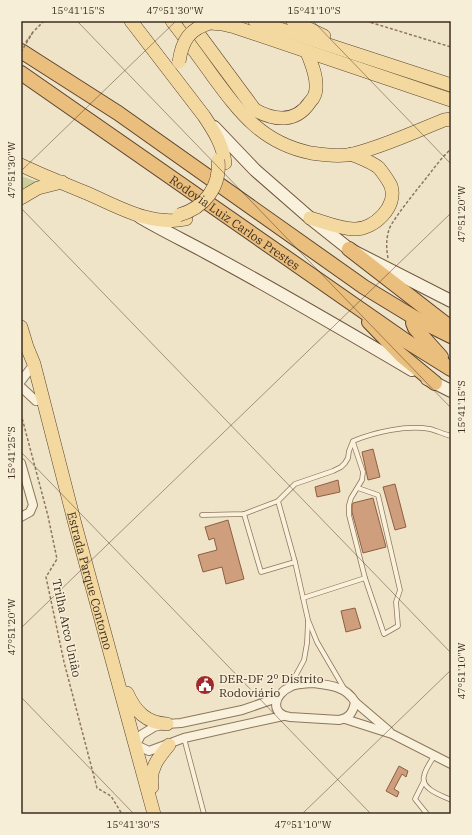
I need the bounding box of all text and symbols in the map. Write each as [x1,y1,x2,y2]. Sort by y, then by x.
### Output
text: 15°41'15"S [51,4,105,17]
text: 47°51'30"W [146,4,204,17]
text: 15°41'10"S [287,4,341,17]
text: 47°51'30"W [5,141,18,199]
street label: Rodovia Luiz Carlos Prestes [167,172,303,273]
text: 47°51'20"W [455,185,468,243]
text: 15°41'15"S [455,380,468,434]
text: 15°41'25"S [5,426,18,480]
street label: Estrada Parque Contorno [65,510,116,651]
street label: Trilha Arco União [49,578,85,679]
text: 47°51'20"W [5,598,18,656]
text: 47°51'10"W [455,642,468,700]
place label: DER-DF 2º Distrito Rodoviário [219,671,324,700]
public building icon: DER-DF 2º Distrito Rodoviário [194,674,216,696]
text: 15°41'30"S [106,818,160,831]
text: 47°51'10"W [274,818,332,831]

